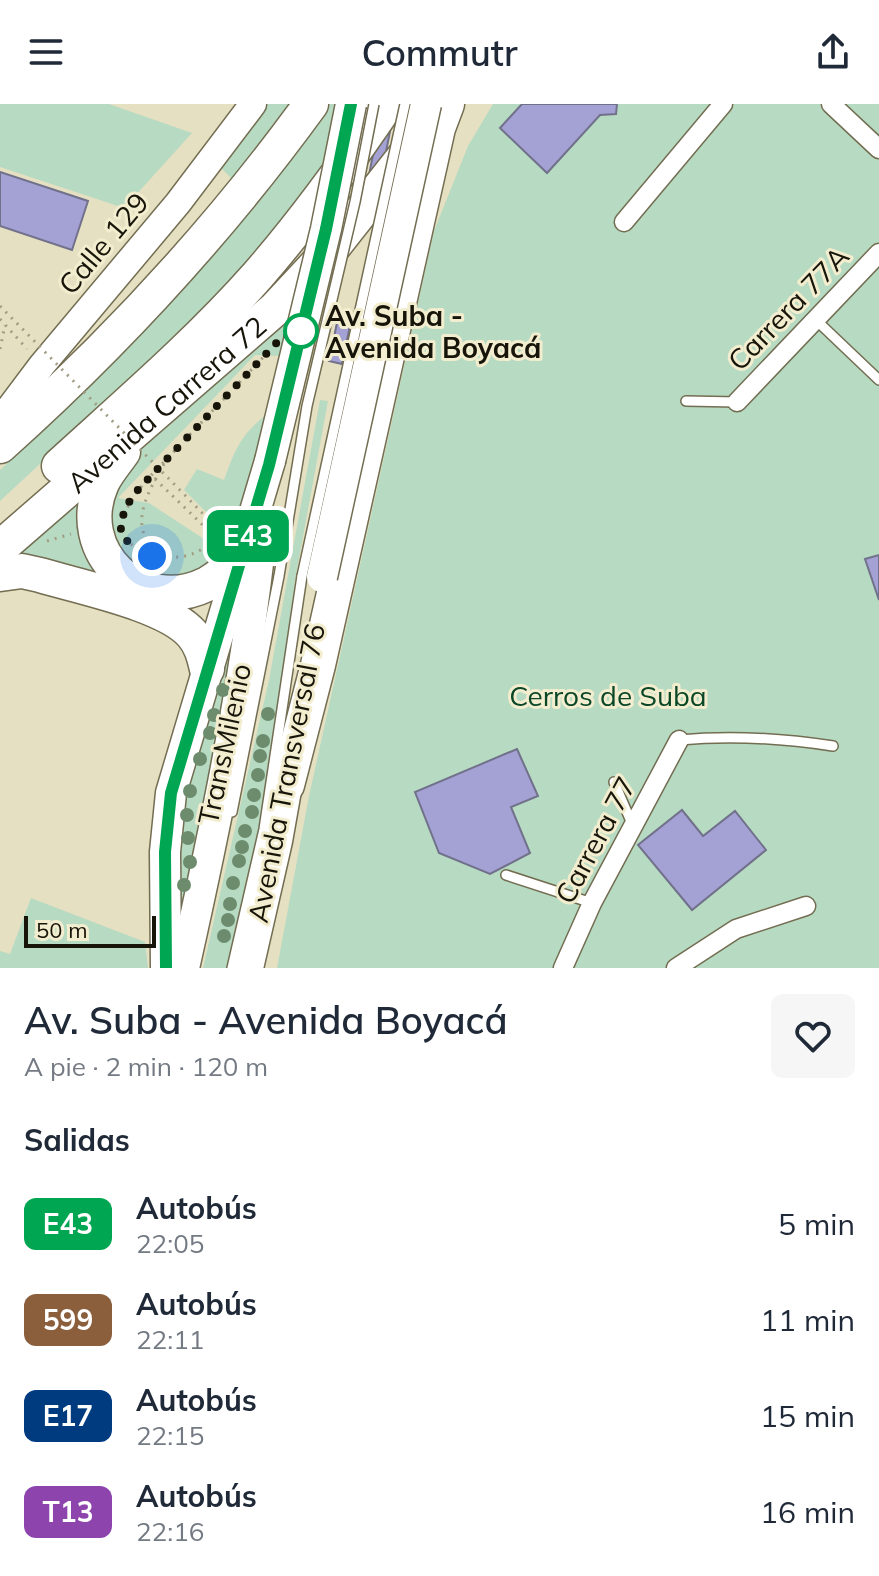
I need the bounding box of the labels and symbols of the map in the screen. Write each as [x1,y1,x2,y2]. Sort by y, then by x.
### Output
street label: Calle 129 [50,185,156,301]
street label: Carrera 77A [720,238,856,377]
place label: Av. Suba - Avenida Boyacá [325,298,541,365]
street label: Avenida Carrera 72 [59,308,273,500]
marker: Av. Suba - Avenida Boyacá [284,314,318,348]
line badge: E43 [202,510,294,562]
your location [132,536,172,576]
street label: Avenida Transversal 76 [240,621,332,925]
street label: TransMilenio [190,660,258,828]
park label: Cerros de Suba [509,678,707,713]
street label: Carrera 77 [547,771,643,909]
scale bar [24,912,156,948]

